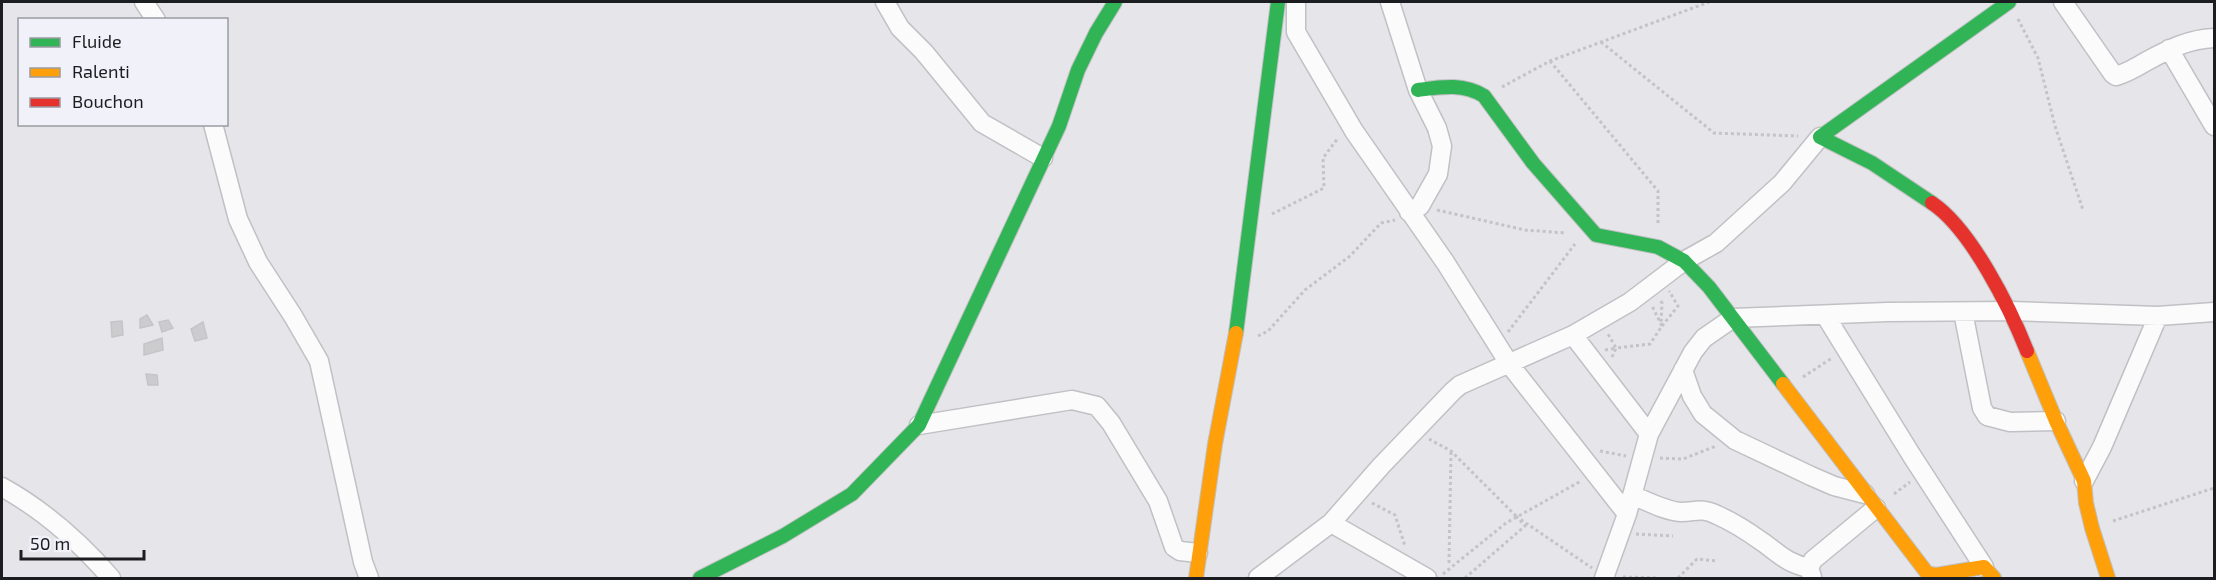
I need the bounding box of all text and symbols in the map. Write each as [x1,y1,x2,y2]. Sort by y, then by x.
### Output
legend [18,18,228,126]
text: Fluide [72,30,122,52]
text: Ralenti [72,60,130,82]
text: Bouchon [72,90,144,112]
scale bar [21,523,144,561]
text: 50 m [30,532,70,554]

